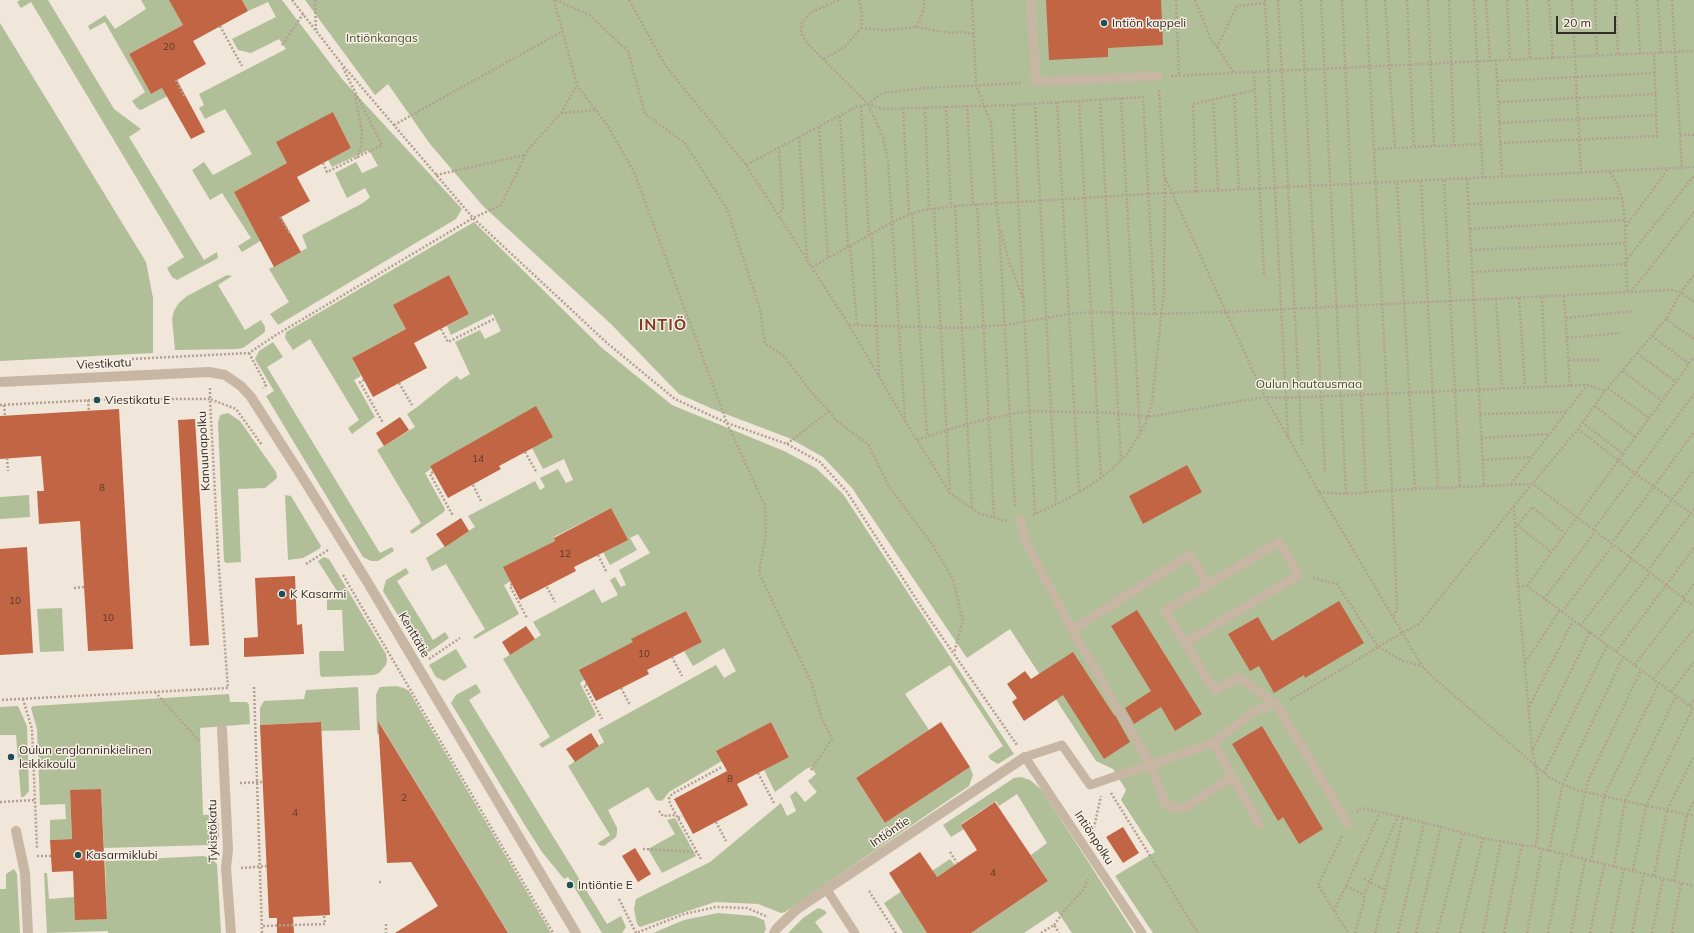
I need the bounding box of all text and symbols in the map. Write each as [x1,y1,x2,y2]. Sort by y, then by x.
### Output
scale bar [1558,8,1618,34]
text: 20 m [1563,15,1591,30]
place label: Intiön kappeli [1112,16,1186,30]
marker: Intiön kappeli [1099,18,1109,28]
park label: Intiönkangas [346,31,418,45]
house number: 20 [163,41,175,53]
district label: INTIÖ [639,315,687,335]
street label: Viestikatu [76,355,132,373]
park label: Oulun hautausmaa [1256,377,1362,391]
place label: Viestikatu E [105,393,170,407]
marker: Viestikatu E [92,395,102,405]
street label: Kanuunapolku [195,411,213,491]
house number: 14 [472,453,484,465]
house number: 8 [99,482,105,494]
house number: 12 [559,548,571,560]
place label: K Kasarmi [290,587,346,601]
marker: K Kasarmi [277,589,287,599]
house number: 10 [9,595,21,607]
street label: Kenttätie [395,610,433,660]
house number: 10 [102,612,114,624]
house number: 10 [638,648,650,660]
place label: Oulun englanninkielinen leikkikoulu [19,743,152,771]
marker: Oulun englanninkielinen leikkikoulu [6,752,16,762]
house number: 8 [727,773,733,785]
house number: 2 [401,792,407,804]
street label: Tykistökatu [205,799,221,863]
house number: 4 [292,807,298,819]
street label: Intiönpolku [1071,808,1117,868]
street label: Intiöntie [867,814,913,850]
place label: Kasarmiklubi [86,848,158,862]
marker: Kasarmiklubi [73,850,83,860]
house number: 4 [990,867,996,879]
place label: Intiöntie E [578,878,633,892]
marker: Intiöntie E [565,880,575,890]

